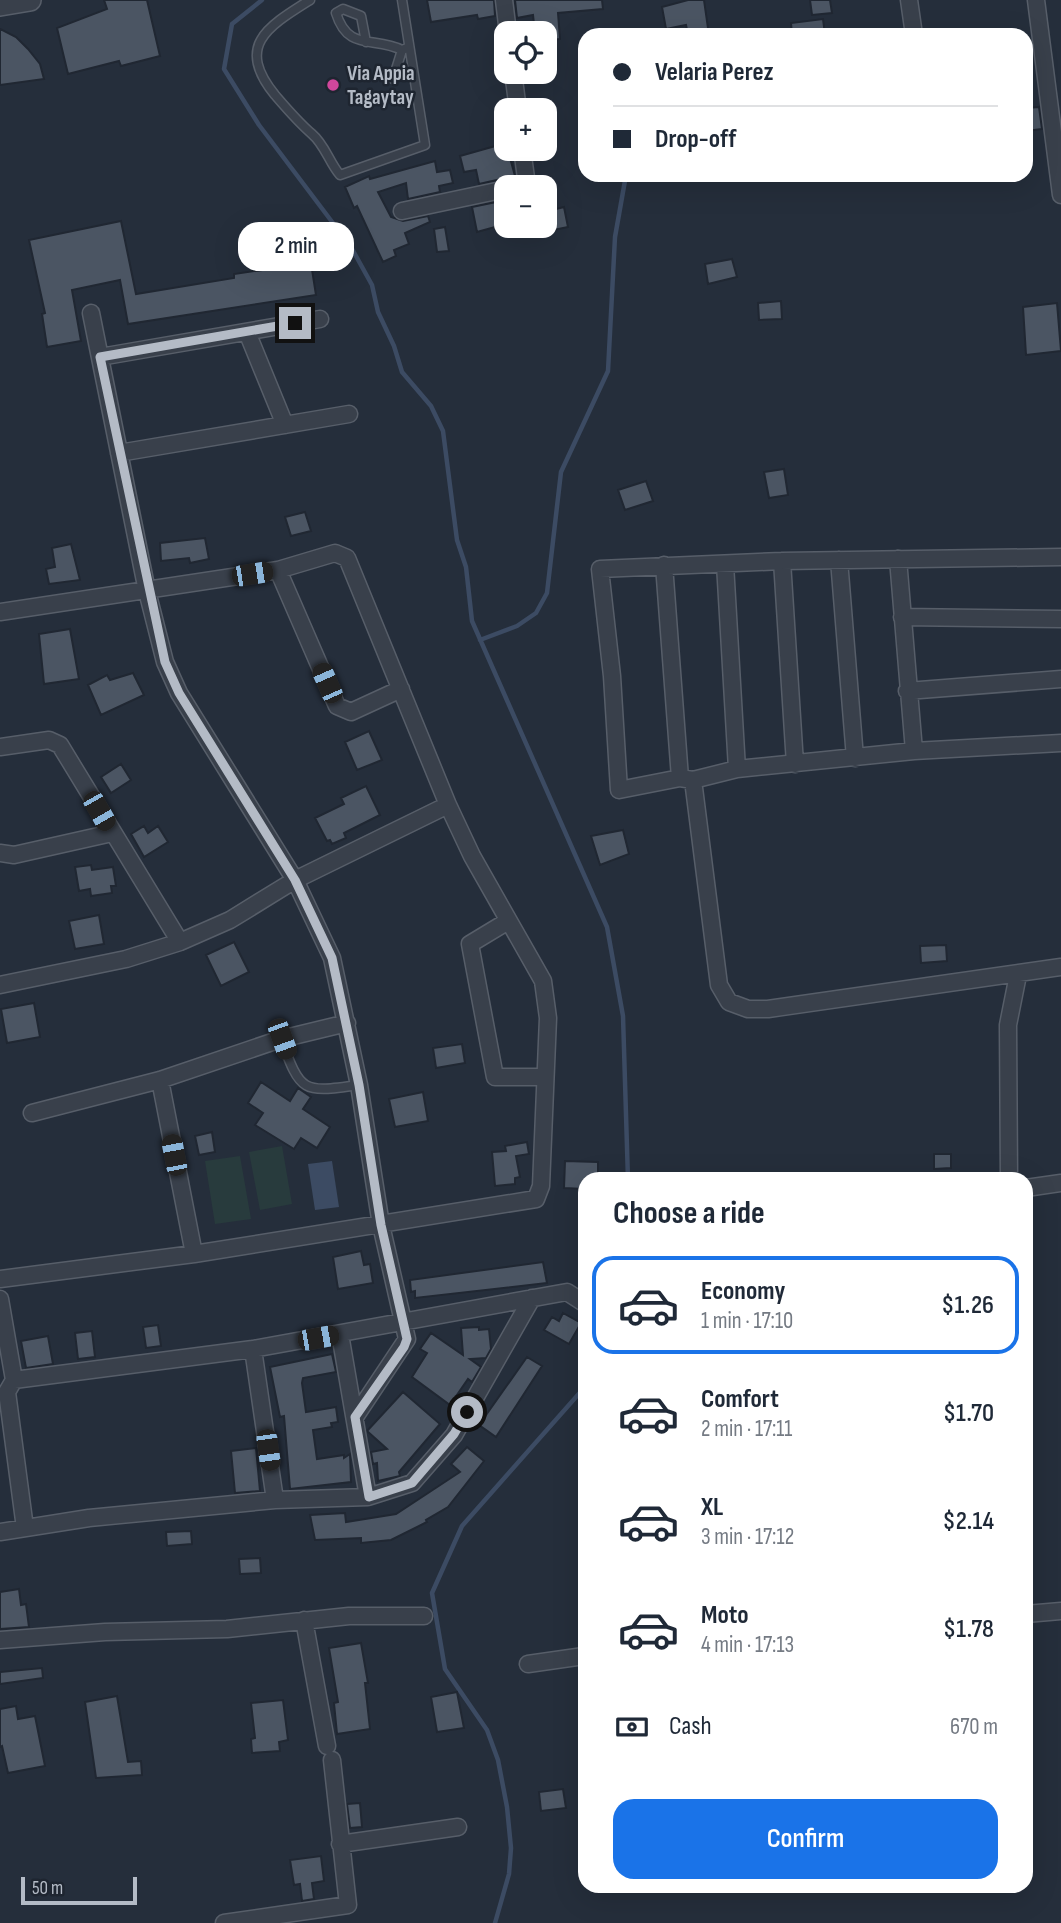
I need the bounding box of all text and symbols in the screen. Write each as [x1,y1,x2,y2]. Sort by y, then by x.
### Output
map controls [494,21,557,238]
button: locate [494,21,557,84]
text: Velaria Perez [655,57,774,88]
place label: Via Appia Tagaytay [347,61,415,110]
marker: Via Appia Tagaytay [325,77,341,93]
button: + [494,98,557,161]
text: Drop-off [655,124,736,155]
button: − [494,175,557,238]
callout: 2 min [237,222,353,270]
text: 2 min [274,232,318,260]
route end [279,307,311,339]
car [230,560,275,588]
car [309,660,346,706]
car [80,788,119,834]
car [265,1016,300,1062]
car [160,1132,189,1178]
text: Choose a ride [613,1194,765,1233]
icon: car [617,1274,680,1337]
text: Economy [701,1276,785,1307]
text: $1.26 [941,1290,994,1321]
text: 1 min · 17:10 [701,1307,793,1335]
car [296,1324,341,1352]
icon: car [617,1382,680,1445]
text: Comfort [701,1384,779,1415]
route start [451,1396,483,1428]
text: $1.70 [943,1398,994,1429]
text: 2 min · 17:11 [701,1415,792,1443]
car [255,1428,282,1472]
icon: car [617,1490,680,1553]
text: XL [701,1492,723,1523]
text: $2.14 [943,1506,994,1537]
text: 3 min · 17:12 [701,1523,794,1551]
icon: car [617,1598,680,1661]
text: Moto [701,1600,749,1631]
text: $1.78 [943,1614,994,1645]
text: 4 min · 17:13 [701,1631,794,1659]
icon: cash [613,1708,651,1746]
text: Cash [669,1711,712,1742]
text: 670 m [950,1713,998,1741]
button: Confirm [613,1799,998,1879]
scale bar [21,1874,136,1906]
text: 50 m [32,1877,63,1900]

